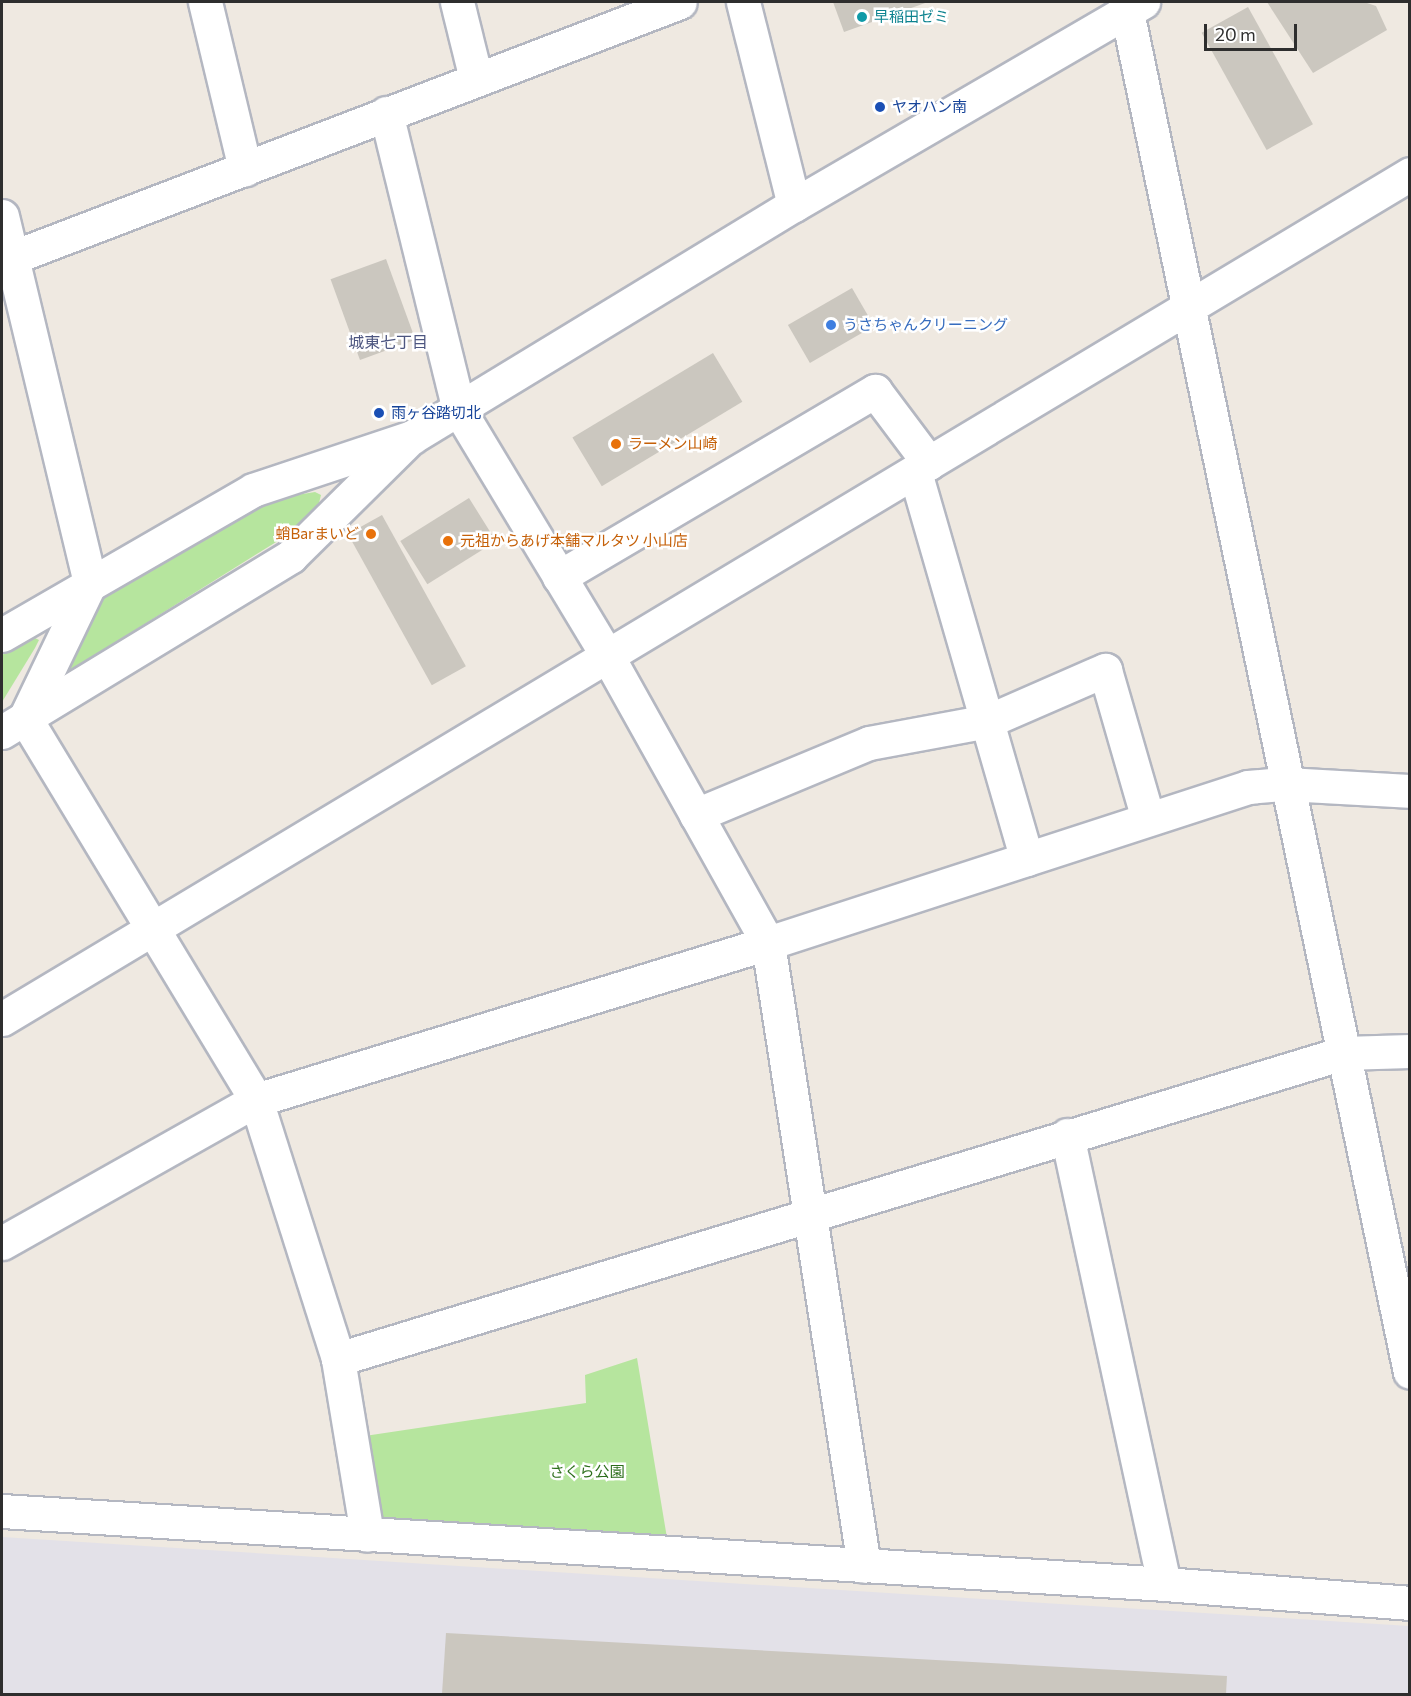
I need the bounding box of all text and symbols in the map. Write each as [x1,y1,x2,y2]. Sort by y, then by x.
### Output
place label: 早稲田ゼミ [874,8,949,26]
marker: 早稲田ゼミ [855,10,869,24]
scale bar [1207,12,1300,50]
text: 20 m [1215,23,1256,45]
place label: ヤオハン南 [892,98,967,116]
marker: ヤオハン南 [873,100,887,114]
place label: うさちゃんクリーニング [843,316,1008,334]
marker: うさちゃんクリーニング [824,318,838,332]
district label: 城東七丁目 [348,332,428,352]
place label: 雨ヶ谷踏切北 [391,404,481,422]
marker: 雨ヶ谷踏切北 [372,406,386,420]
place label: ラーメン山崎 [628,435,718,453]
marker: ラーメン山崎 [609,437,623,451]
place label: 蛸Barまいど [275,525,359,543]
marker: 蛸Barまいど [364,527,378,541]
place label: 元祖からあげ本舗マルタツ 小山店 [460,532,688,550]
marker: 元祖からあげ本舗マルタツ 小山店 [441,534,455,548]
park label: さくら公園 [550,1463,624,1481]

